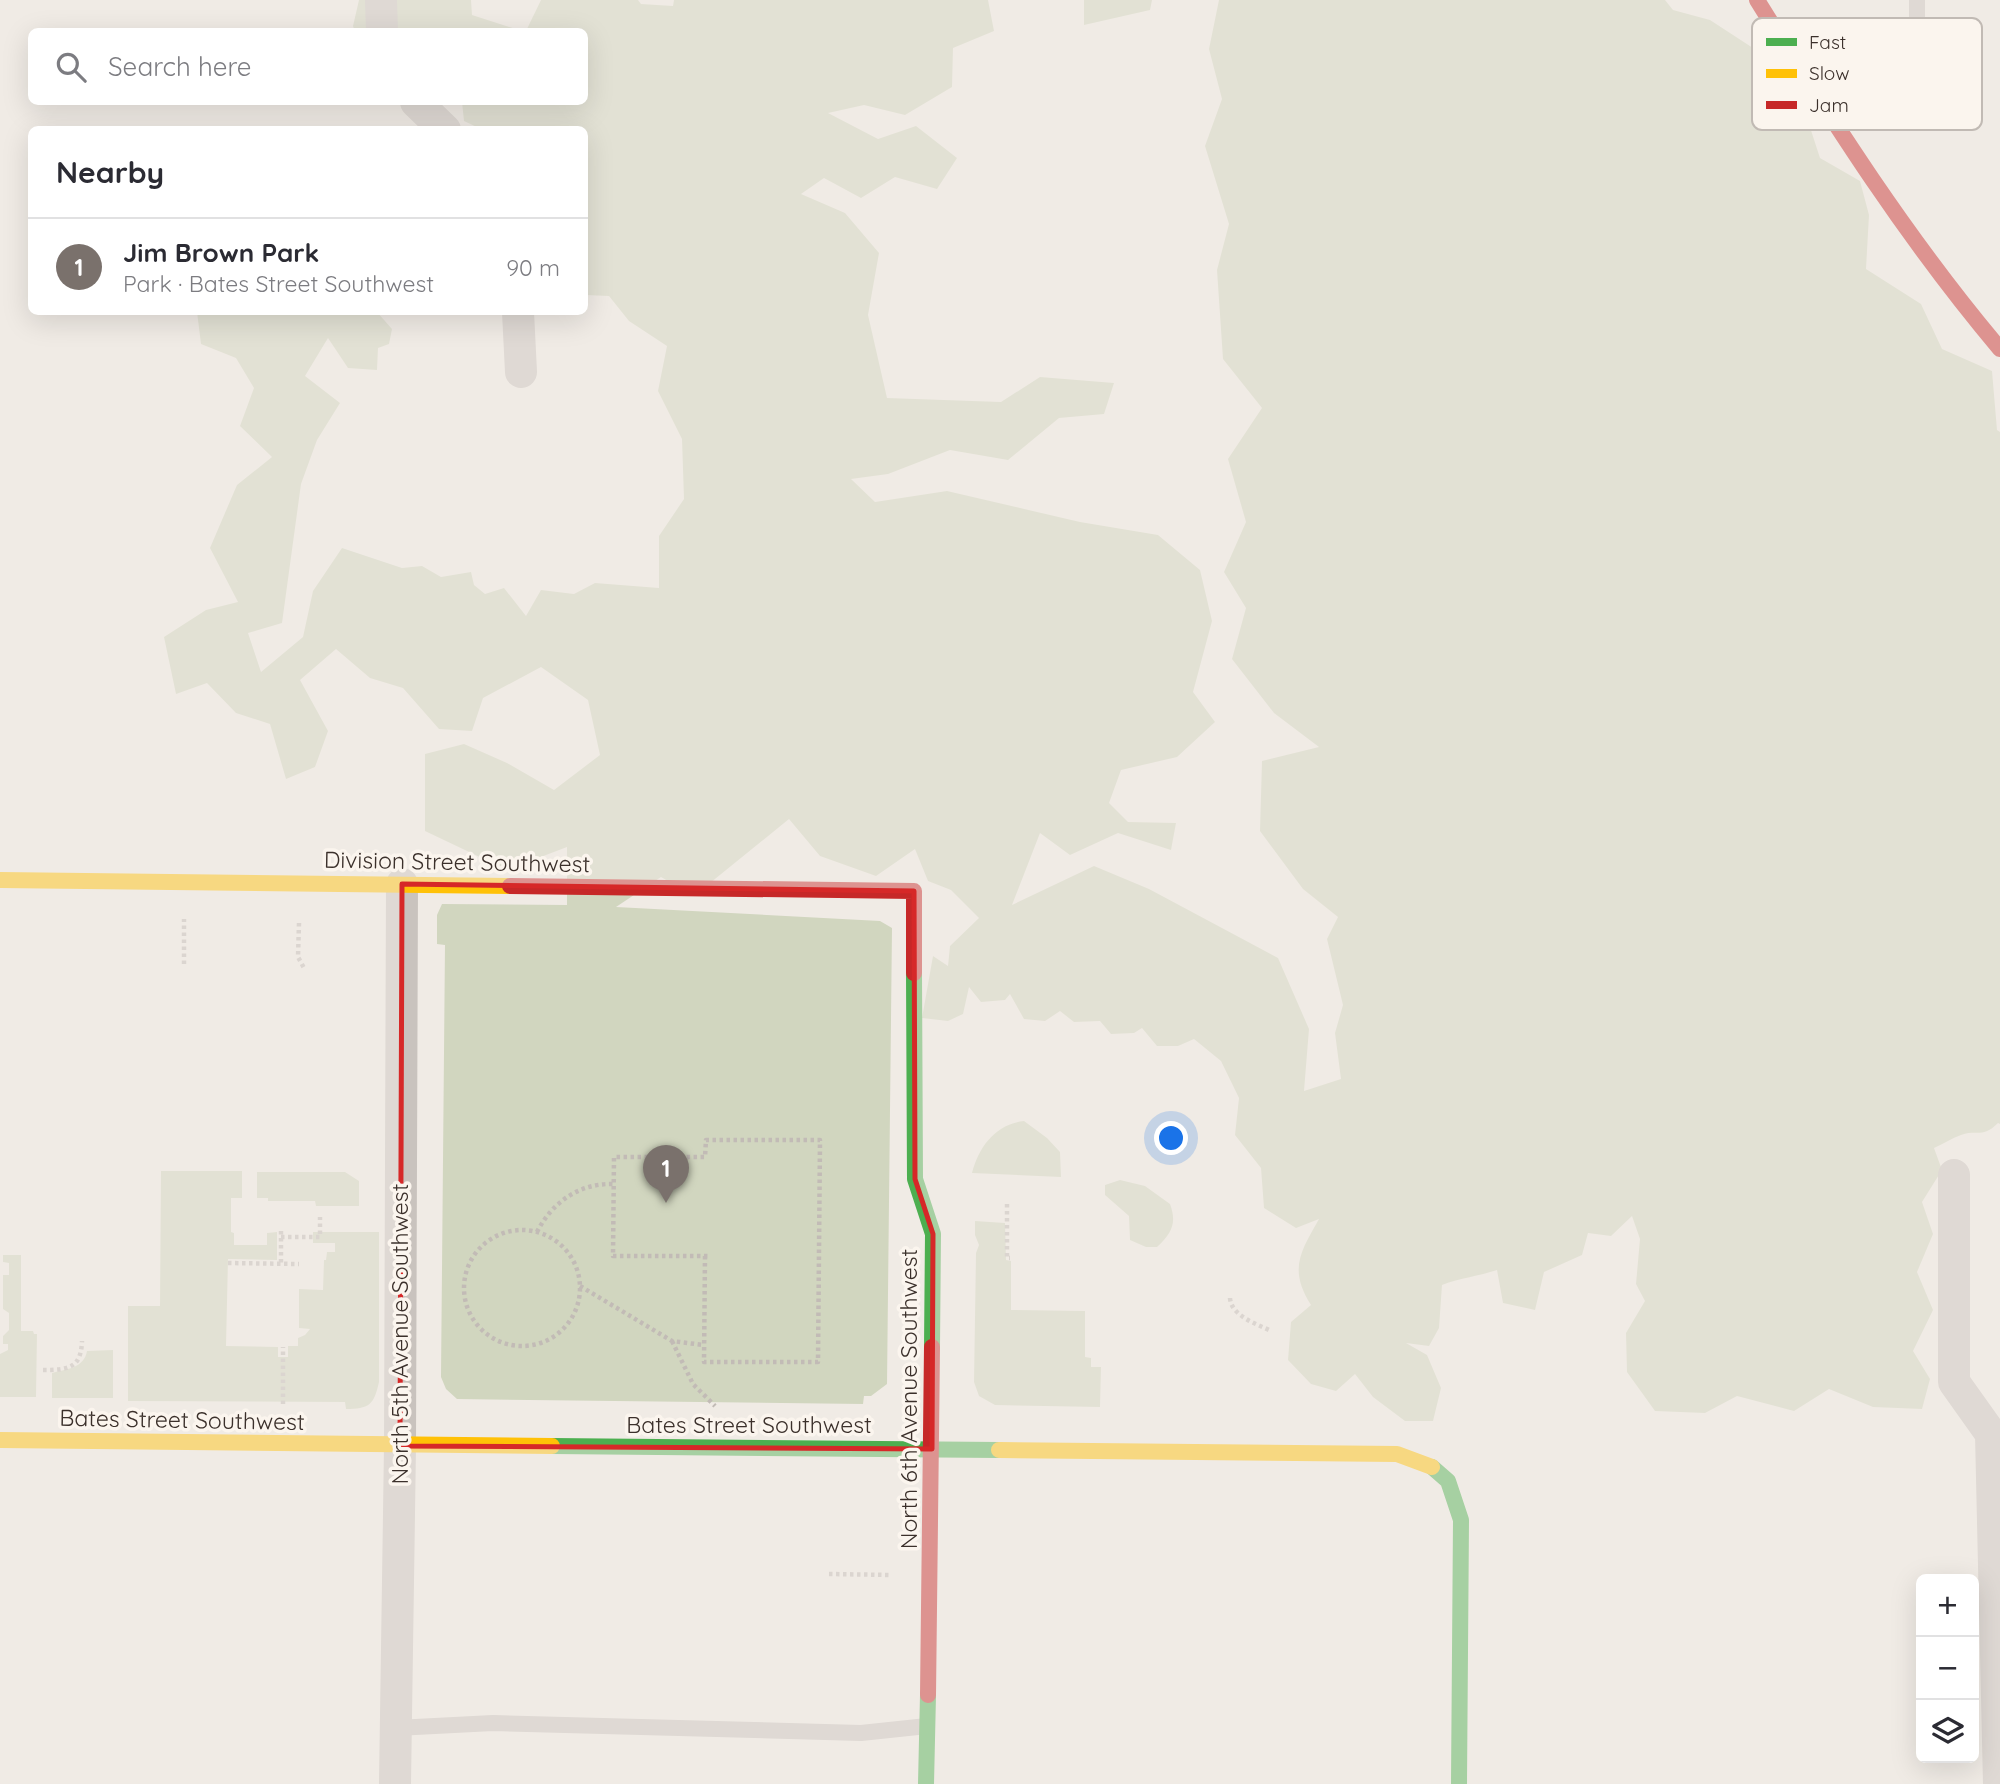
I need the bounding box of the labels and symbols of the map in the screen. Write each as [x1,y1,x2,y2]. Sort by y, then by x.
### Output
legend [1752,18,1982,130]
text: Fast [1809,30,1846,54]
text: Slow [1809,61,1850,85]
text: Jam [1809,93,1849,117]
street label: Division Street Southwest [324,845,591,878]
your location [1154,1121,1188,1155]
pin: 1 [643,1145,689,1203]
street label: North 5th Avenue Southwest [385,1183,414,1484]
street label: North 6th Avenue Southwest [894,1248,923,1549]
street label: Bates Street Southwest [59,1403,305,1436]
street label: Bates Street Southwest [626,1410,872,1439]

